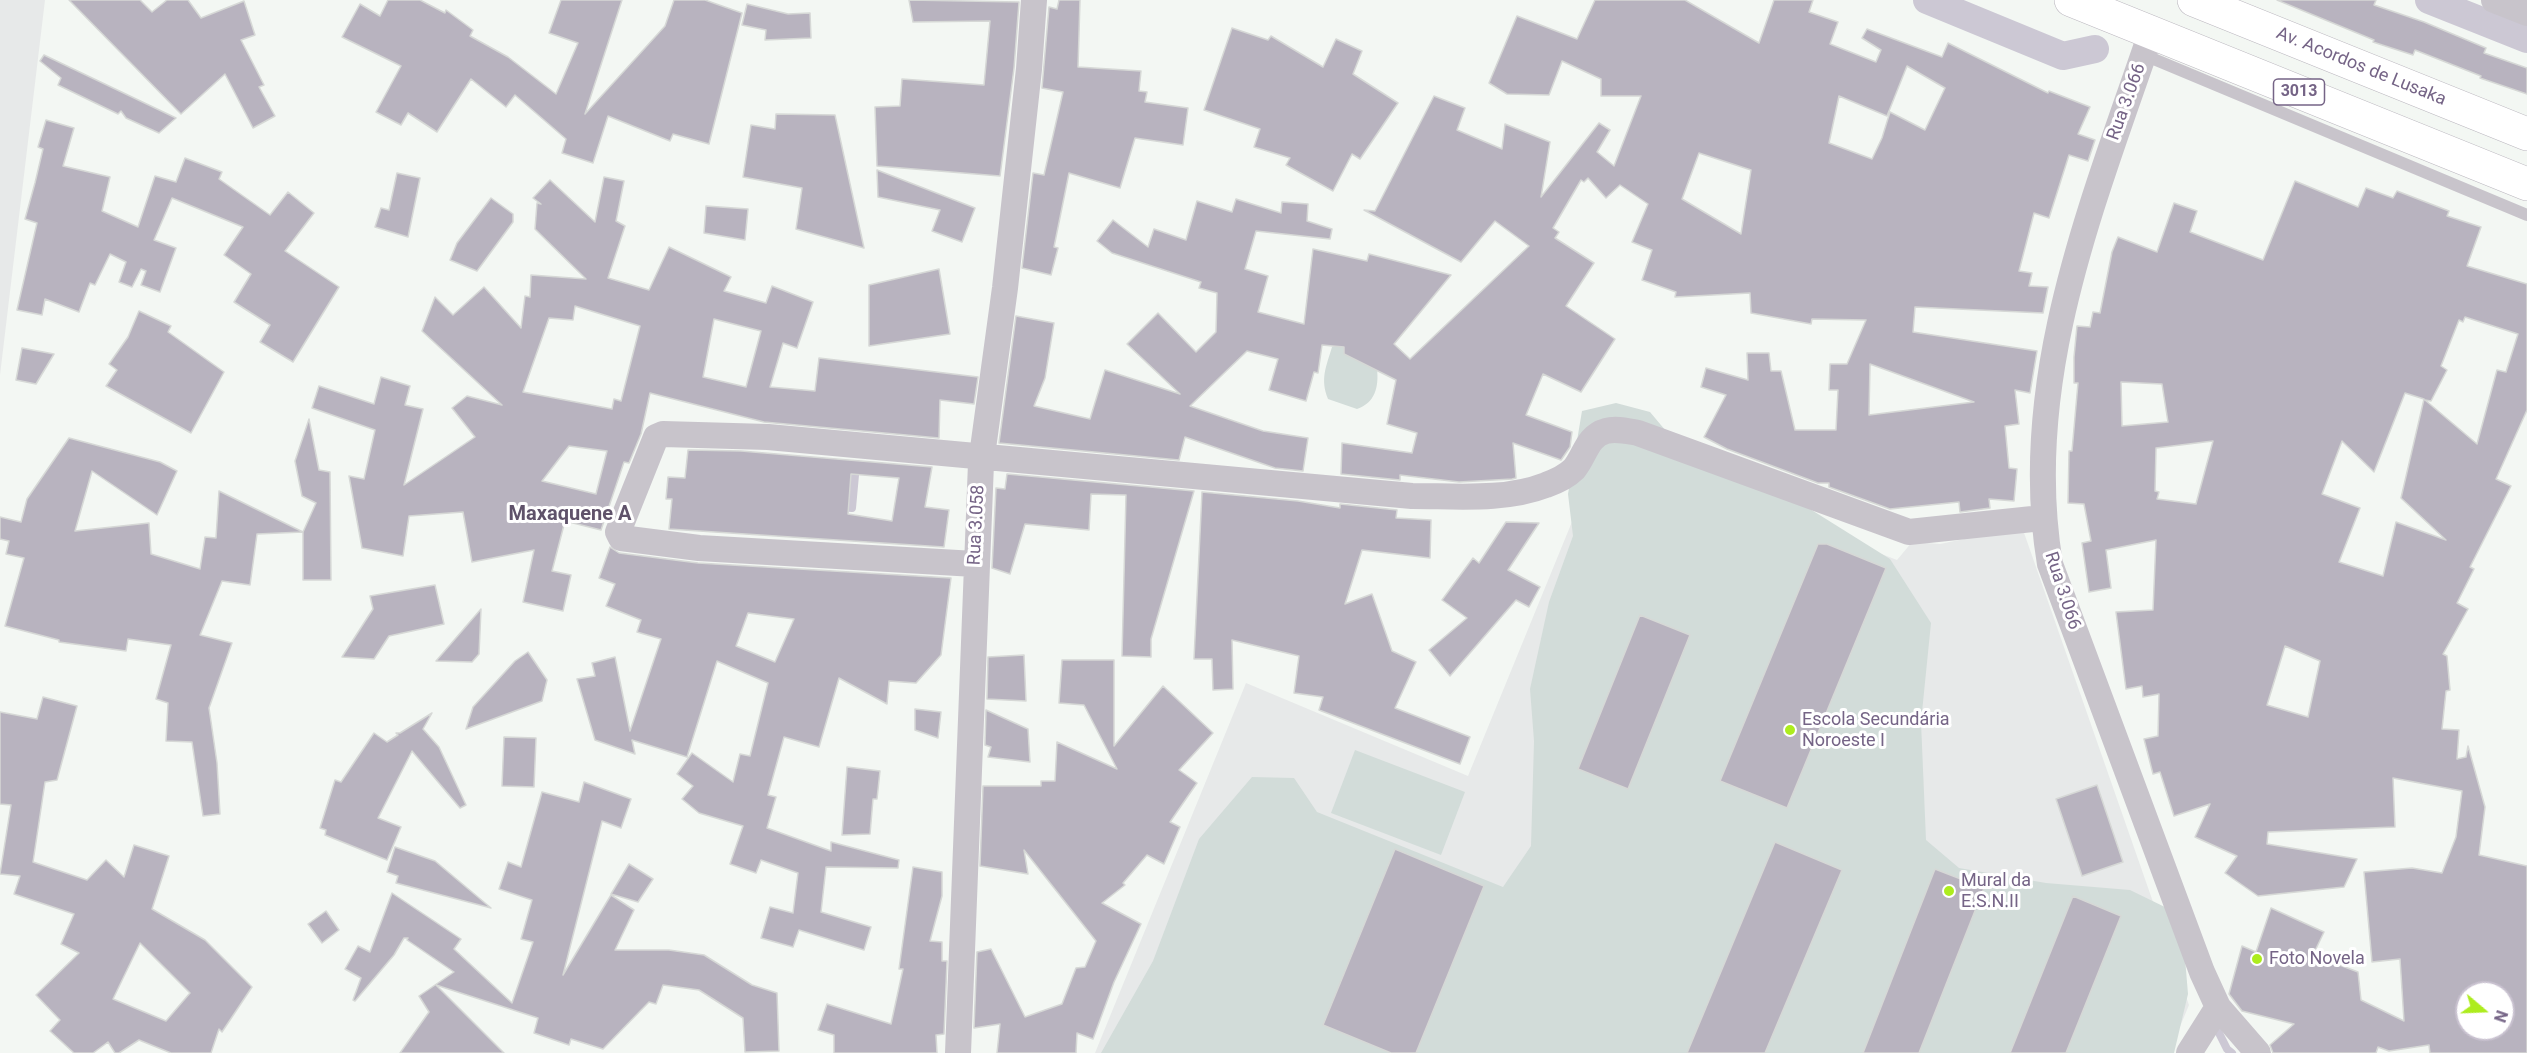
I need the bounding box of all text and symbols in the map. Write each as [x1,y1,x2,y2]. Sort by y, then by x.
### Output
street label: Av. Acordos de Lusaka [2273,23,2449,111]
street label: Rua 3.066 [2103,60,2151,144]
road number: 3013 [2274,79,2324,105]
street label: Rua 3.058 [964,484,990,566]
district label: Maxaquene A [509,503,631,527]
street label: Rua 3.066 [2039,549,2085,633]
place label: Escola Secundária Noroeste I [1802,709,1950,752]
marker: Escola Secundária Noroeste I [1783,723,1797,737]
place label: Mural da E.S.N.II [1961,870,2031,912]
marker: Mural da E.S.N.II [1942,884,1956,898]
place label: Foto Novela [2269,948,2365,970]
marker: Foto Novela [2250,952,2264,966]
north arrow [2455,981,2515,1041]
text: N [2490,1008,2511,1025]

